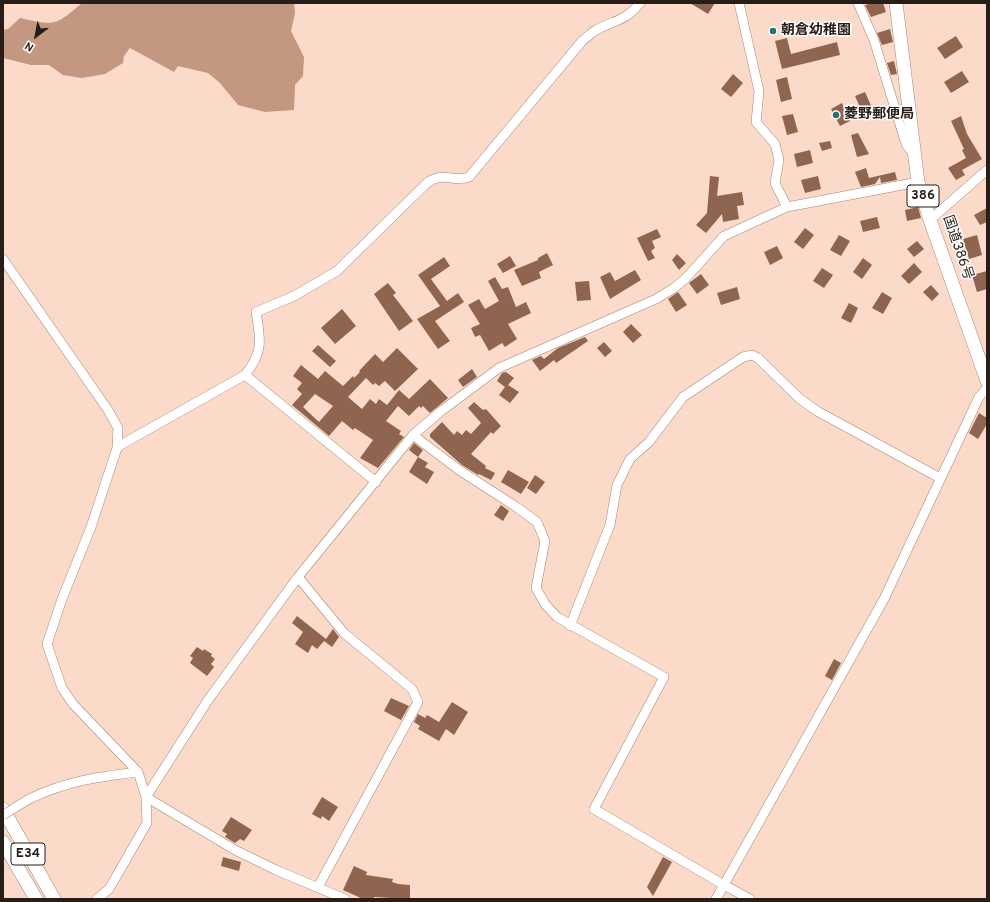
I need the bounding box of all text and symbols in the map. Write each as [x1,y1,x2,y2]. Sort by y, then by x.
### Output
north arrow [16,16,56,56]
place label: 朝倉幼稚園 [781,23,851,39]
marker: 朝倉幼稚園 [768,26,778,36]
text: N [23,38,37,54]
place label: 菱野郵便局 [844,107,914,123]
marker: 菱野郵便局 [831,110,841,120]
road number: 386 [907,185,939,207]
street label: 国道386号 [938,213,976,283]
road number: E34 [11,843,45,865]

